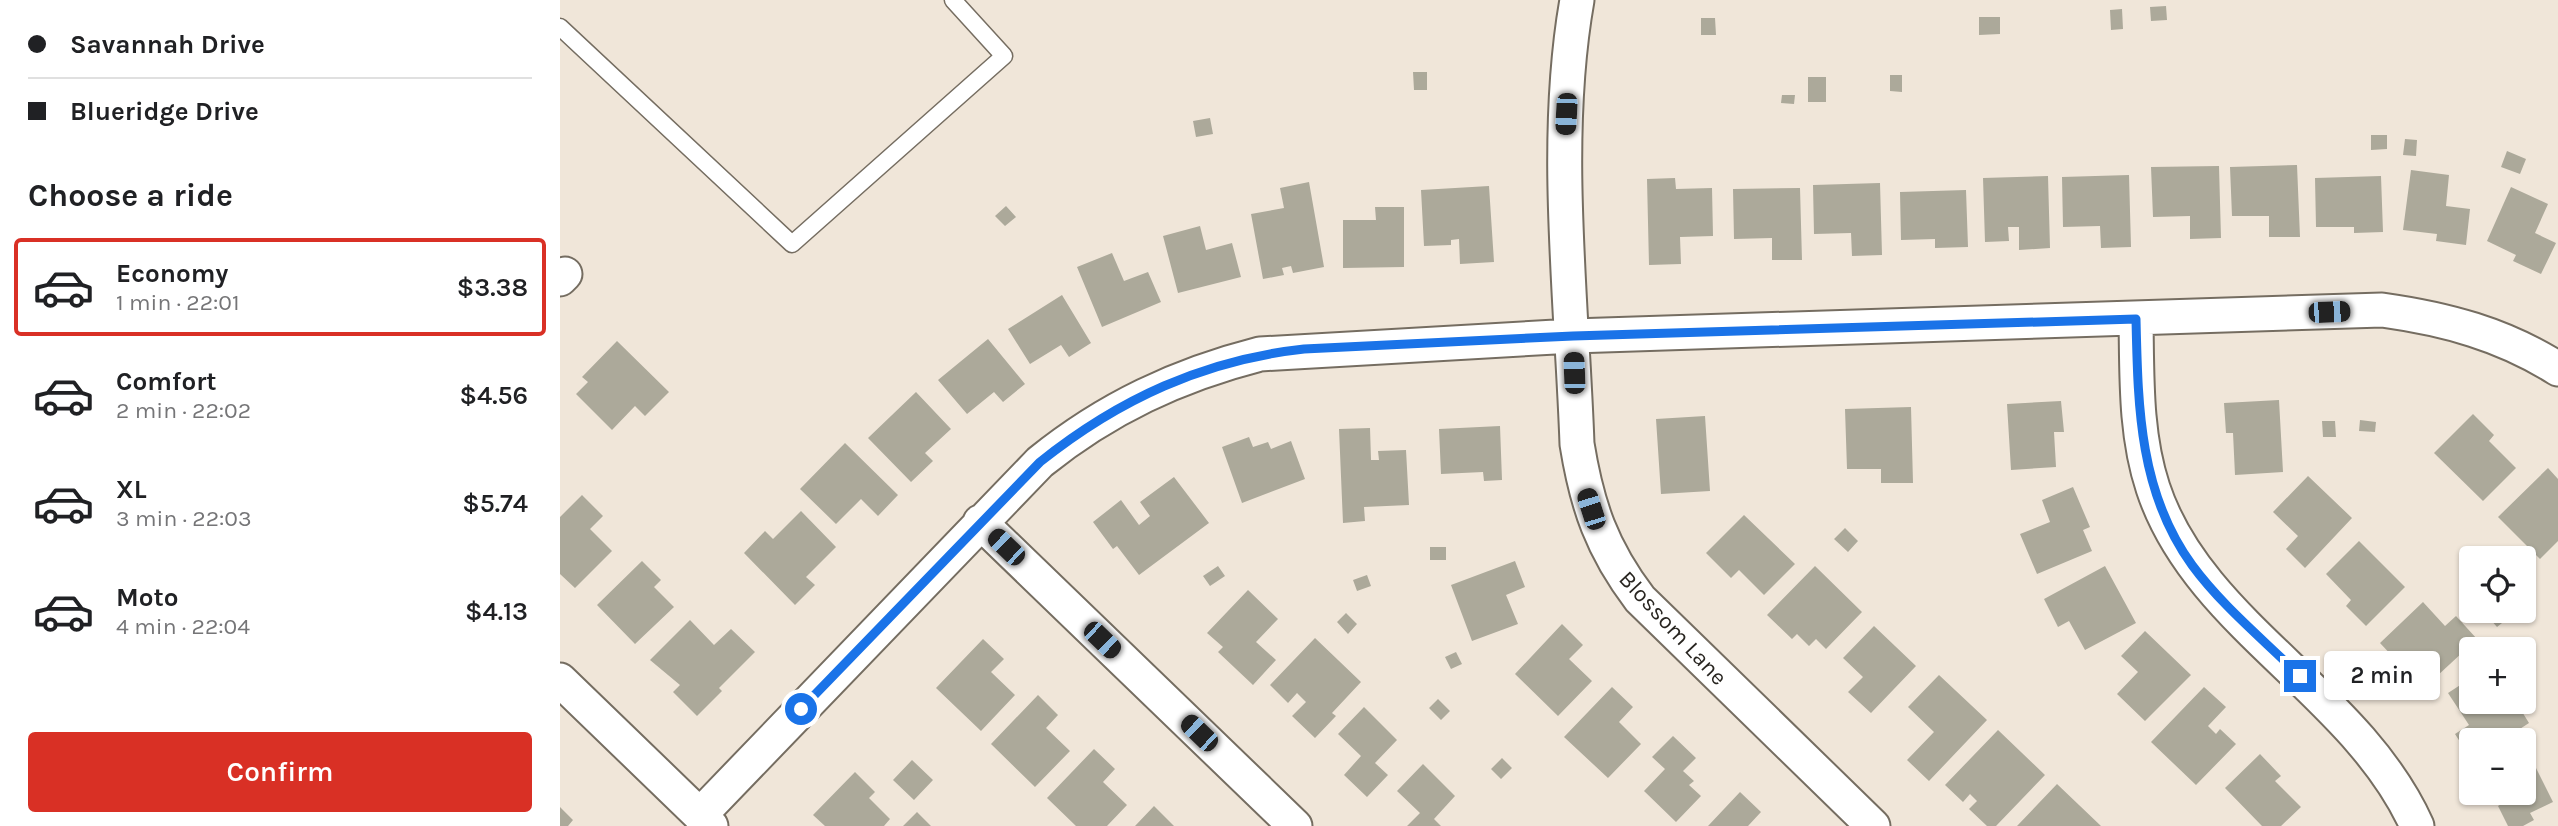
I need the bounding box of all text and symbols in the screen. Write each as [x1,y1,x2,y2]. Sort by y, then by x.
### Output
text: Savannah Drive [70,29,265,60]
car [1555,92,1578,136]
text: Blueridge Drive [70,96,259,127]
text: Choose a ride [28,177,233,214]
icon: car [32,256,95,319]
text: Economy [116,258,228,289]
text: $3.38 [457,272,528,303]
text: 1 min · 22:01 [116,289,240,316]
car [2308,301,2351,323]
car [1563,352,1586,394]
icon: car [32,364,95,427]
text: Comfort [116,366,217,397]
text: $4.56 [459,380,528,411]
text: 2 min · 22:02 [116,397,251,424]
icon: car [32,472,95,535]
text: XL [116,474,147,505]
car [1575,486,1608,532]
text: $5.74 [462,488,528,519]
text: 3 min · 22:03 [116,505,252,532]
car [984,525,1029,569]
map controls [2459,546,2536,805]
button: locate [2459,546,2536,623]
street label: Blossom Lane [1613,565,1733,691]
icon: car [32,580,95,643]
text: Moto [116,582,178,613]
text: $4.13 [465,596,528,627]
text: 4 min · 22:04 [116,613,250,640]
car [1080,618,1125,662]
button: + [2459,637,2536,714]
callout: 2 min [2324,652,2440,700]
route end [2284,660,2316,692]
text: 2 min [2351,662,2413,689]
route start [785,693,817,725]
car [1177,711,1222,755]
button: − [2459,728,2536,805]
button: Confirm [28,732,532,812]

